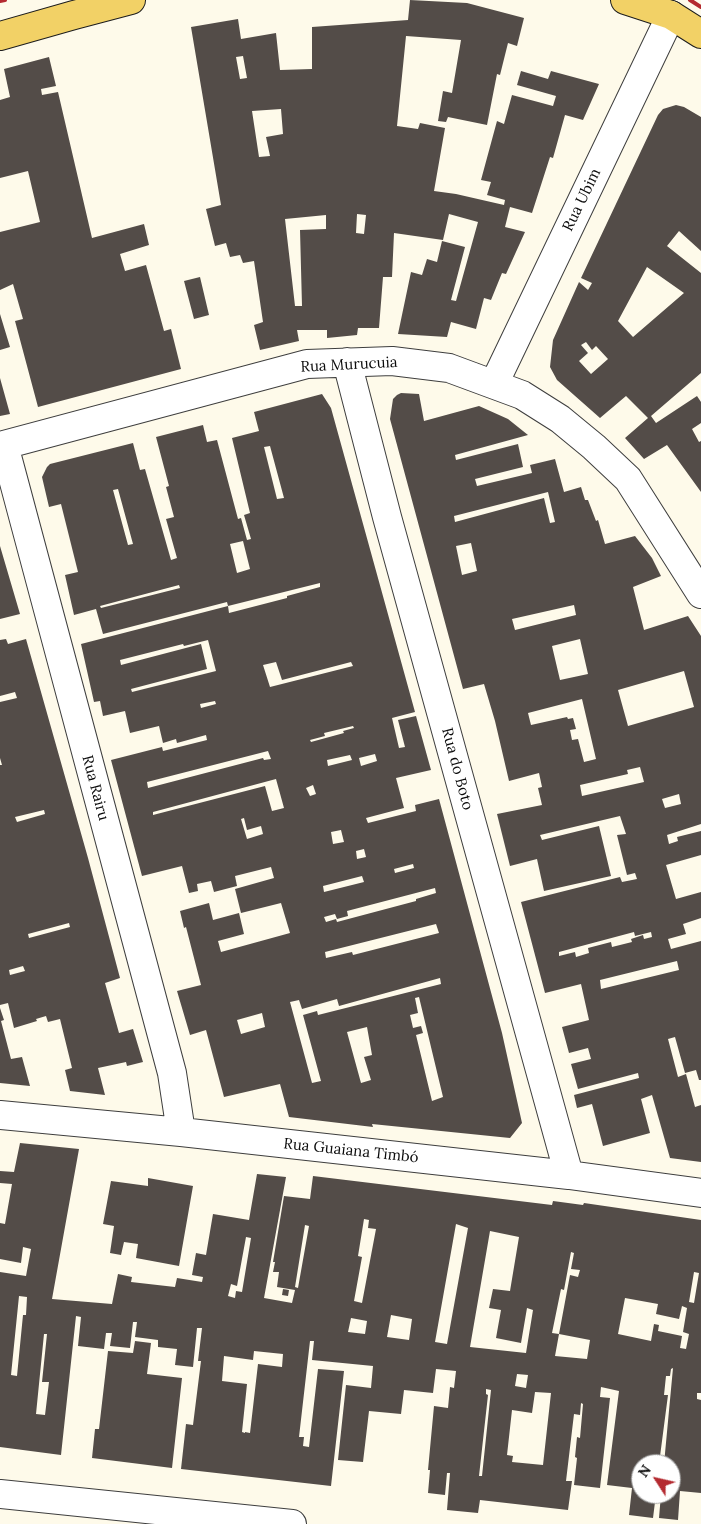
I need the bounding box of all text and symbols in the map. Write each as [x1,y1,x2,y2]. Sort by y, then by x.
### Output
street label: Rua Ubim [559,166,605,234]
street label: Rua Murucuia [300,353,398,377]
street label: Rua do Boto [437,726,477,812]
street label: Rua Rairu [78,753,112,823]
street label: Rua Guaiana Timbó [283,1135,419,1167]
north arrow [631,1454,681,1504]
text: N [634,1461,655,1481]

